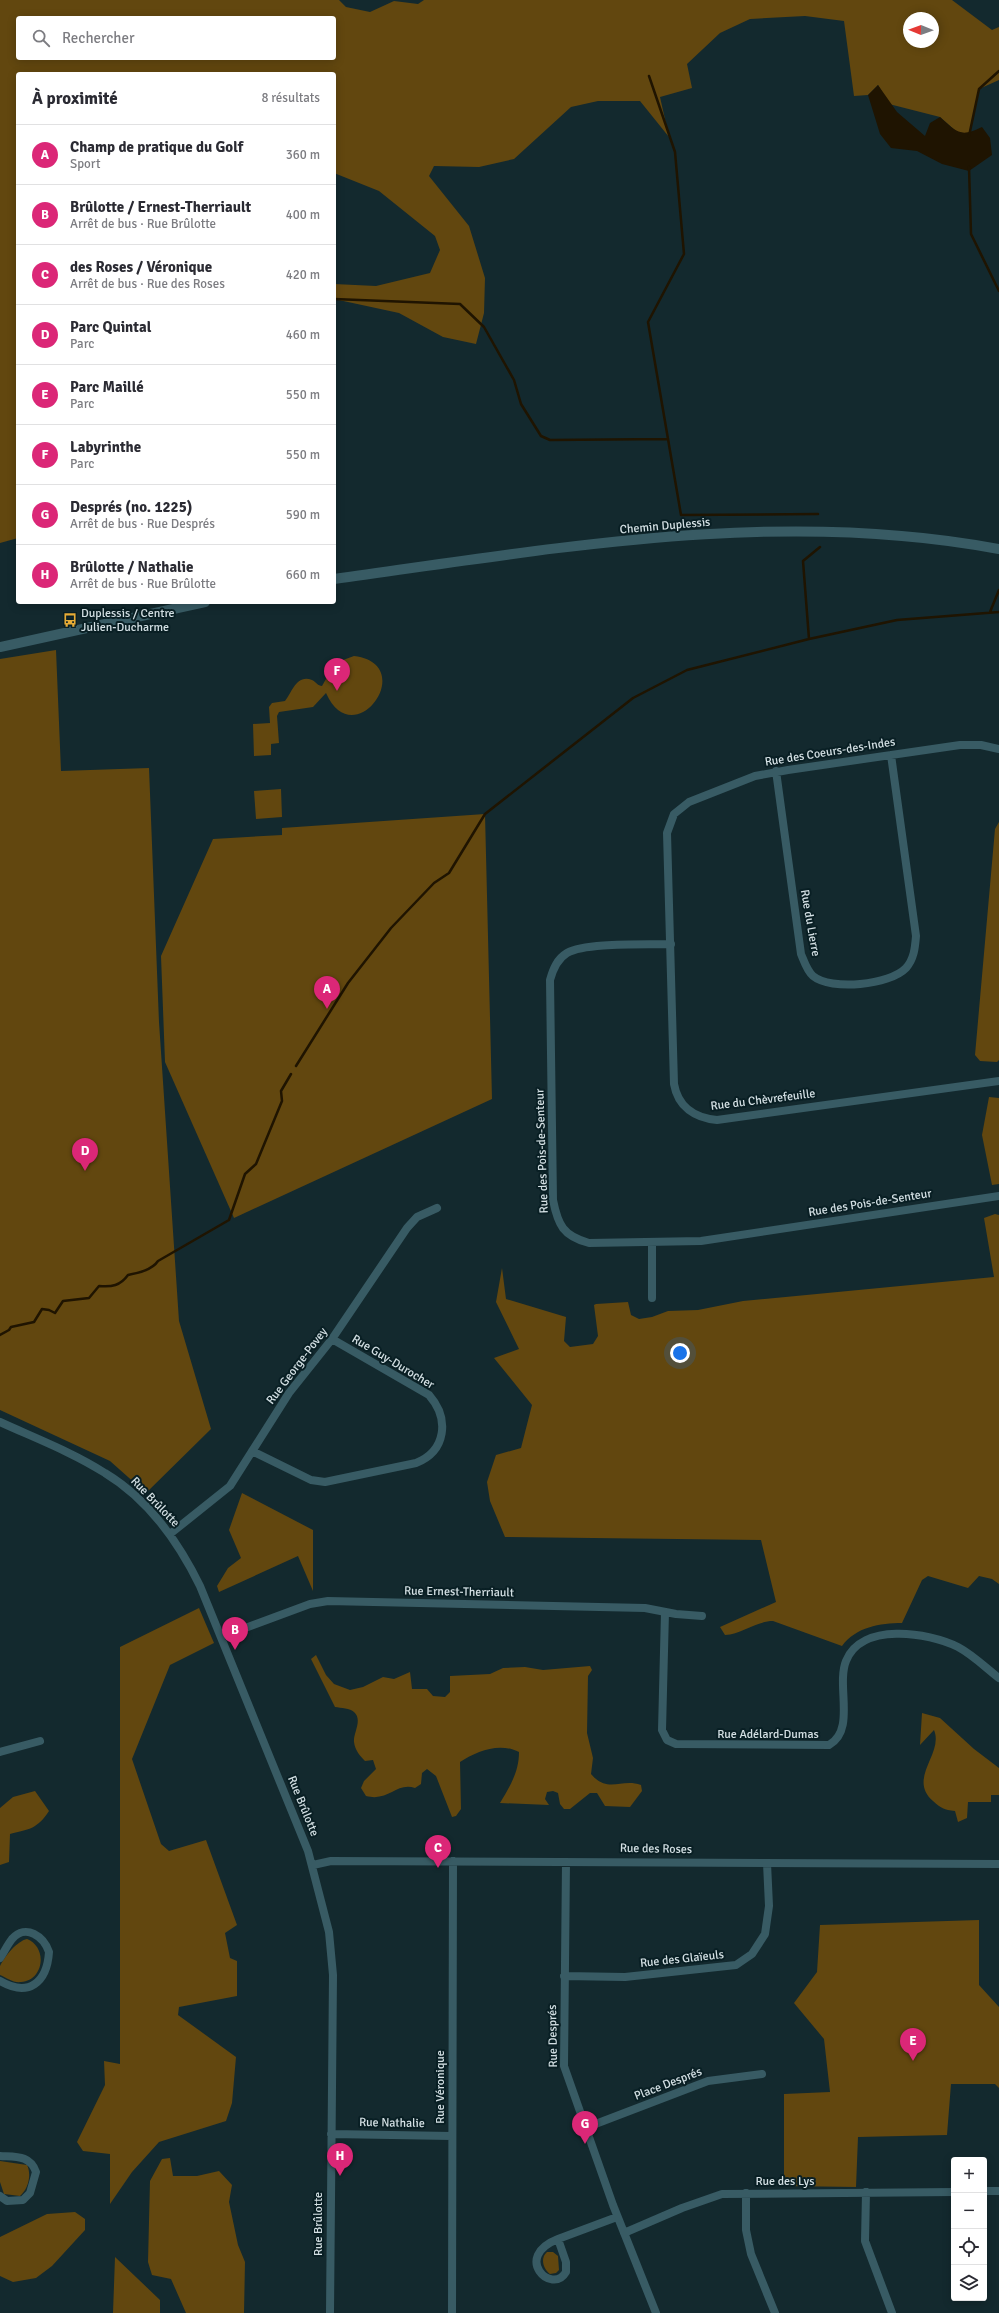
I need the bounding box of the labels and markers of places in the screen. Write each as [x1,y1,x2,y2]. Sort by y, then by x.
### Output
place label: Duplessis / Centre Julien-Ducharme [81,606,175,635]
bus stop icon: Duplessis / Centre Julien-Ducharme [62,612,78,628]
pin: F [324,658,350,691]
pin: A [314,976,340,1009]
pin: D [72,1138,98,1171]
pin: B [222,1617,248,1650]
pin: C [425,1835,451,1868]
pin: E [900,2028,926,2061]
pin: G [572,2111,598,2144]
pin: H [327,2143,353,2176]

